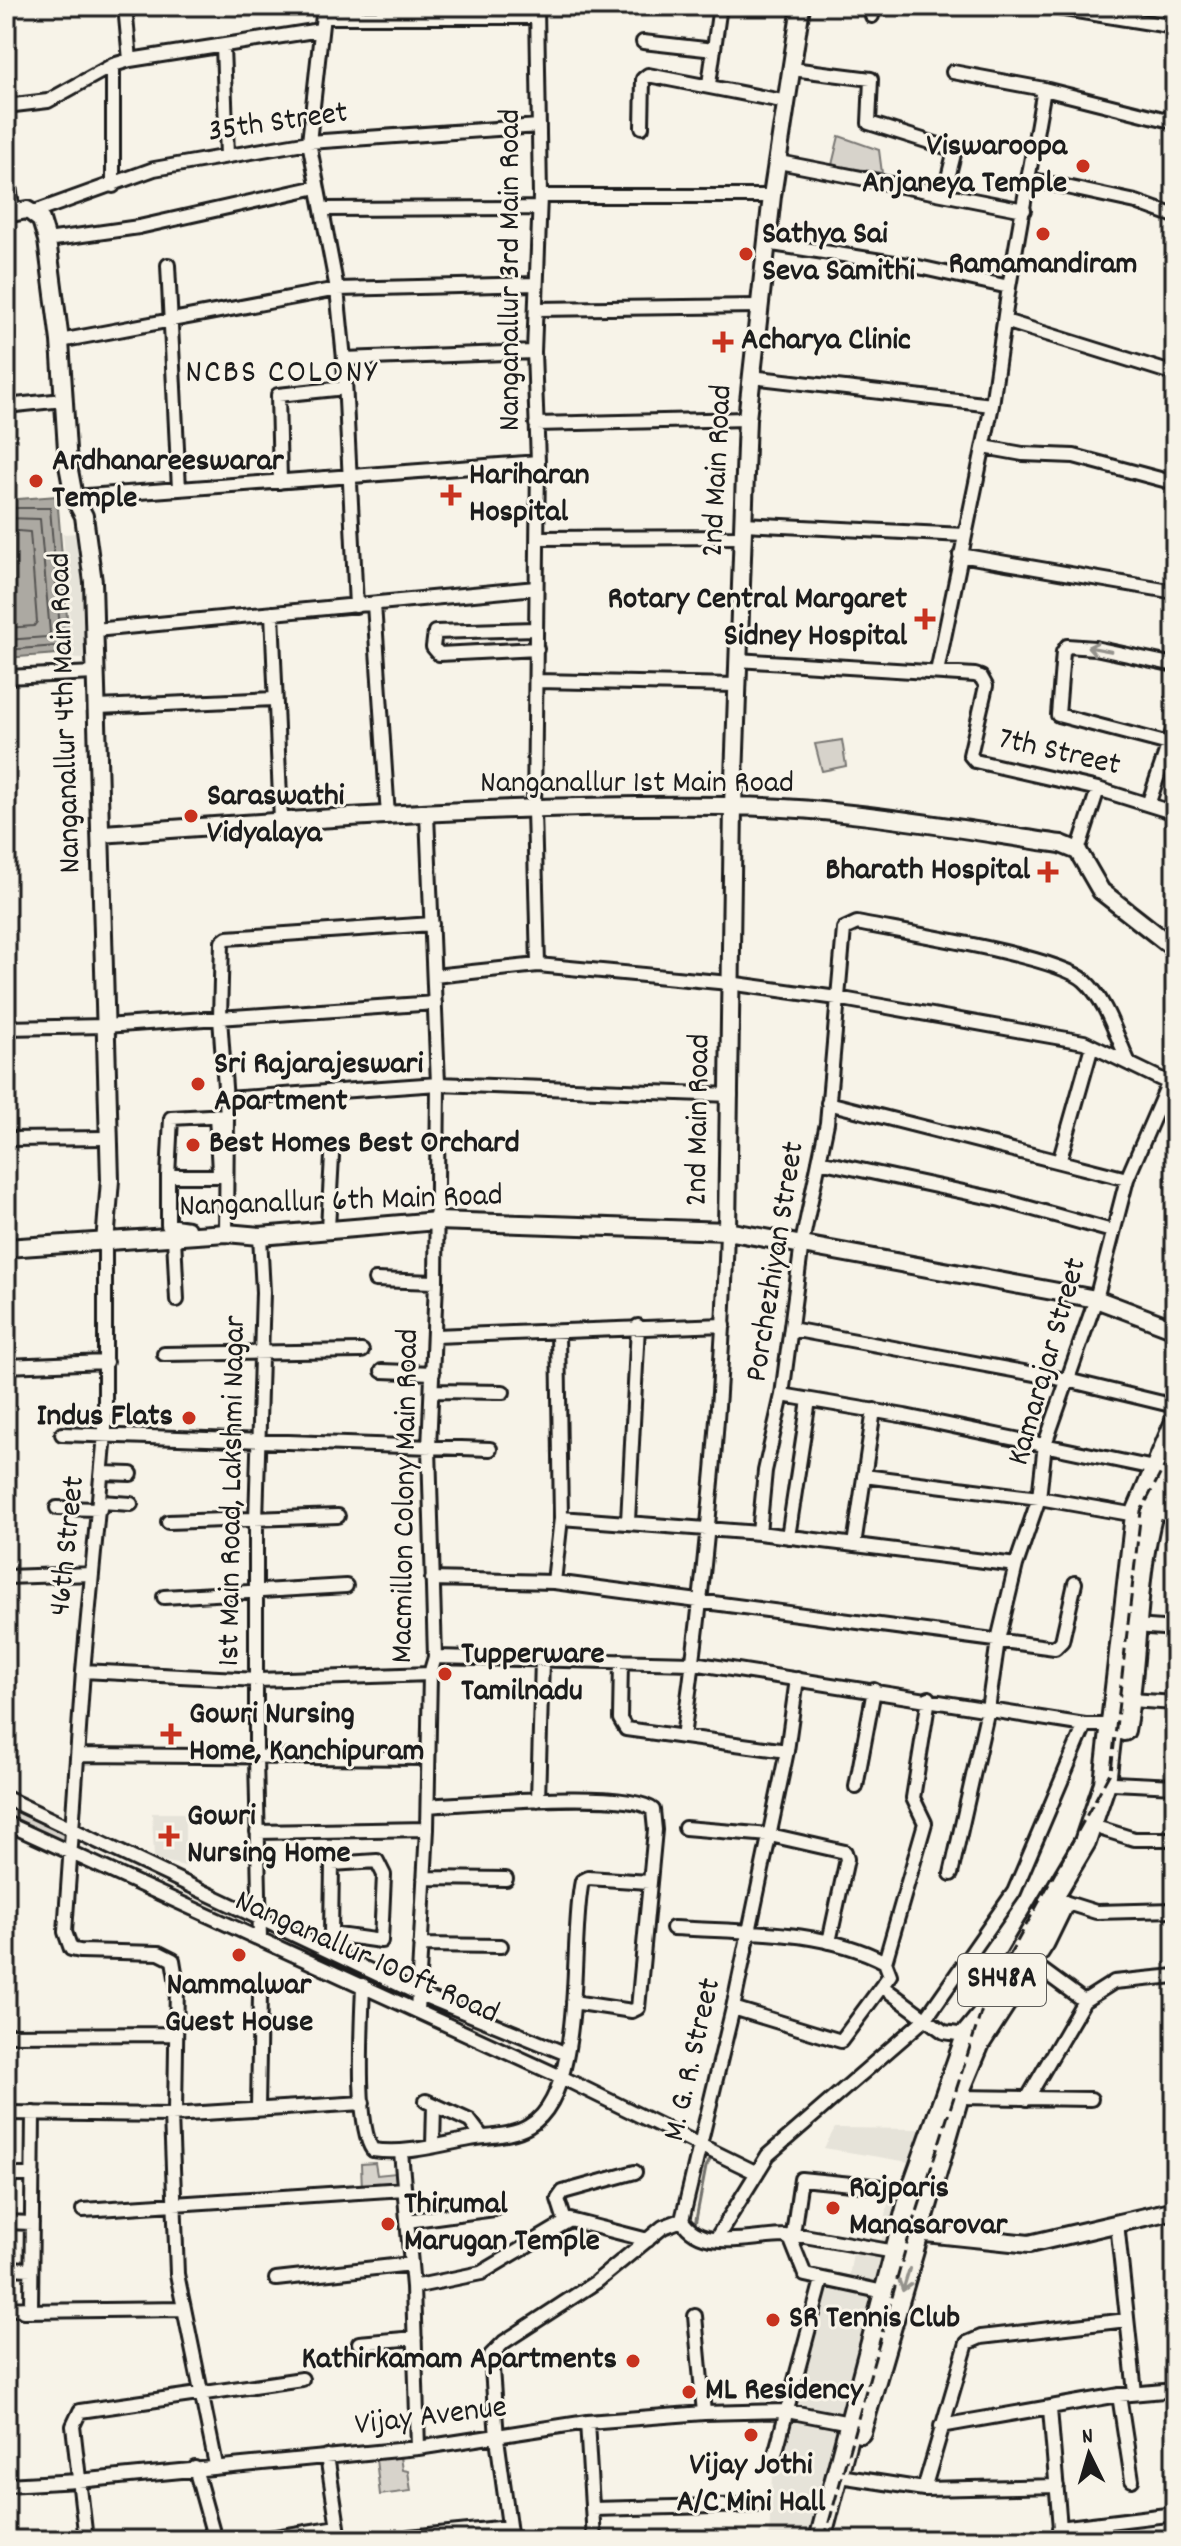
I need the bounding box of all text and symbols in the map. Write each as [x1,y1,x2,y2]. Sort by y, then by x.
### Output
street label: 35th Street [205,91,351,157]
street label: Nanganallur 3rd Main Road [489,109,535,431]
place label: Viswaroopa Anjaneya Temple [862,125,1068,208]
marker: Viswaroopa Anjaneya Temple [1074,157,1092,175]
place label: Sathya Sai Seva Samithi [762,213,915,296]
marker: Ramamandiram [1034,225,1052,243]
place label: Ramamandiram [948,243,1138,289]
marker: Sathya Sai Seva Samithi [737,245,755,263]
place label: Acharya Clinic [741,319,911,365]
marker: Acharya Clinic [712,331,734,353]
district label: NCBS COLONY [185,350,379,399]
street label: 2nd Main Road [692,384,746,558]
place label: Ardhanareeswarar Temple [52,440,285,523]
place label: Hariharan Hospital [469,454,589,537]
marker: Ardhanareeswarar Temple [27,472,45,490]
marker: Hariharan Hospital [440,484,462,506]
street label: Nanganallur 4th Main Road [38,552,96,874]
place label: Rotary Central Margaret Sidney Hospital [607,578,907,661]
marker: Rotary Central Margaret Sidney Hospital [914,608,936,630]
one-way arrow [1086,640,1112,655]
street label: 7th Street [994,718,1125,790]
street label: Nanganallur 1st Main Road [480,762,794,808]
place label: Saraswathi Vidyalaya [207,775,345,858]
marker: Saraswathi Vidyalaya [182,807,200,825]
place label: Bharath Hospital [825,849,1030,895]
marker: Bharath Hospital [1037,861,1059,883]
street label: 2nd Main Road [675,1033,725,1207]
place label: Sri Rajarajeswari Apartment [214,1043,423,1126]
marker: Sri Rajarajeswari Apartment [189,1075,207,1093]
place label: Best Homes Best Orchard [209,1122,520,1168]
marker: Best Homes Best Orchard [184,1136,202,1154]
street label: Porchezhiyan Street [735,1138,819,1385]
street label: Nanganallur 6th Main Road [178,1174,504,1232]
street label: Kamarajar Street [997,1253,1101,1471]
street label: 1st Main Road, Lakshmi Nagar [208,1315,260,1667]
street label: Macmillon Colony Main Road [381,1328,433,1664]
place label: Indus Flats [37,1395,173,1441]
marker: Indus Flats [180,1409,198,1427]
street label: 46th Street [39,1474,99,1618]
place label: Tupperware Tamilnadu [461,1633,605,1716]
marker: Tupperware Tamilnadu [436,1665,454,1683]
place label: Gowri Nursing Home, Kanchipuram [189,1693,424,1776]
marker: Gowri Nursing Home, Kanchipuram [160,1723,182,1745]
place label: Gowri Nursing Home [187,1795,351,1878]
marker: Gowri Nursing Home [158,1825,180,1847]
street label: Nanganallur 100ft Road [227,1880,505,2038]
marker: Nammalwar Guest House [230,1946,248,1964]
road number: SH48A [958,1954,1046,2006]
place label: Nammalwar Guest House [165,1964,313,2047]
street label: M. G. R. Street [653,1974,735,2146]
place label: Rajparis Manasarovar [849,2167,1008,2250]
place label: Thirumal Marugan Temple [404,2183,600,2266]
marker: Rajparis Manasarovar [824,2199,842,2217]
marker: Thirumal Marugan Temple [379,2215,397,2233]
one-way arrow [898,2267,913,2293]
place label: SR Tennis Club [789,2297,960,2343]
marker: SR Tennis Club [764,2311,782,2329]
place label: Kathirkamam Apartments [302,2338,617,2384]
marker: Kathirkamam Apartments [624,2352,642,2370]
place label: ML Residency [705,2369,864,2415]
marker: ML Residency [680,2383,698,2401]
street label: Vijay Avenue [353,2386,509,2450]
north arrow [1049,2414,1129,2494]
text: N [1081,2422,1094,2453]
marker: Vijay Jothi A/C Mini Hall [742,2426,760,2444]
place label: Vijay Jothi A/C Mini Hall [677,2444,826,2527]

